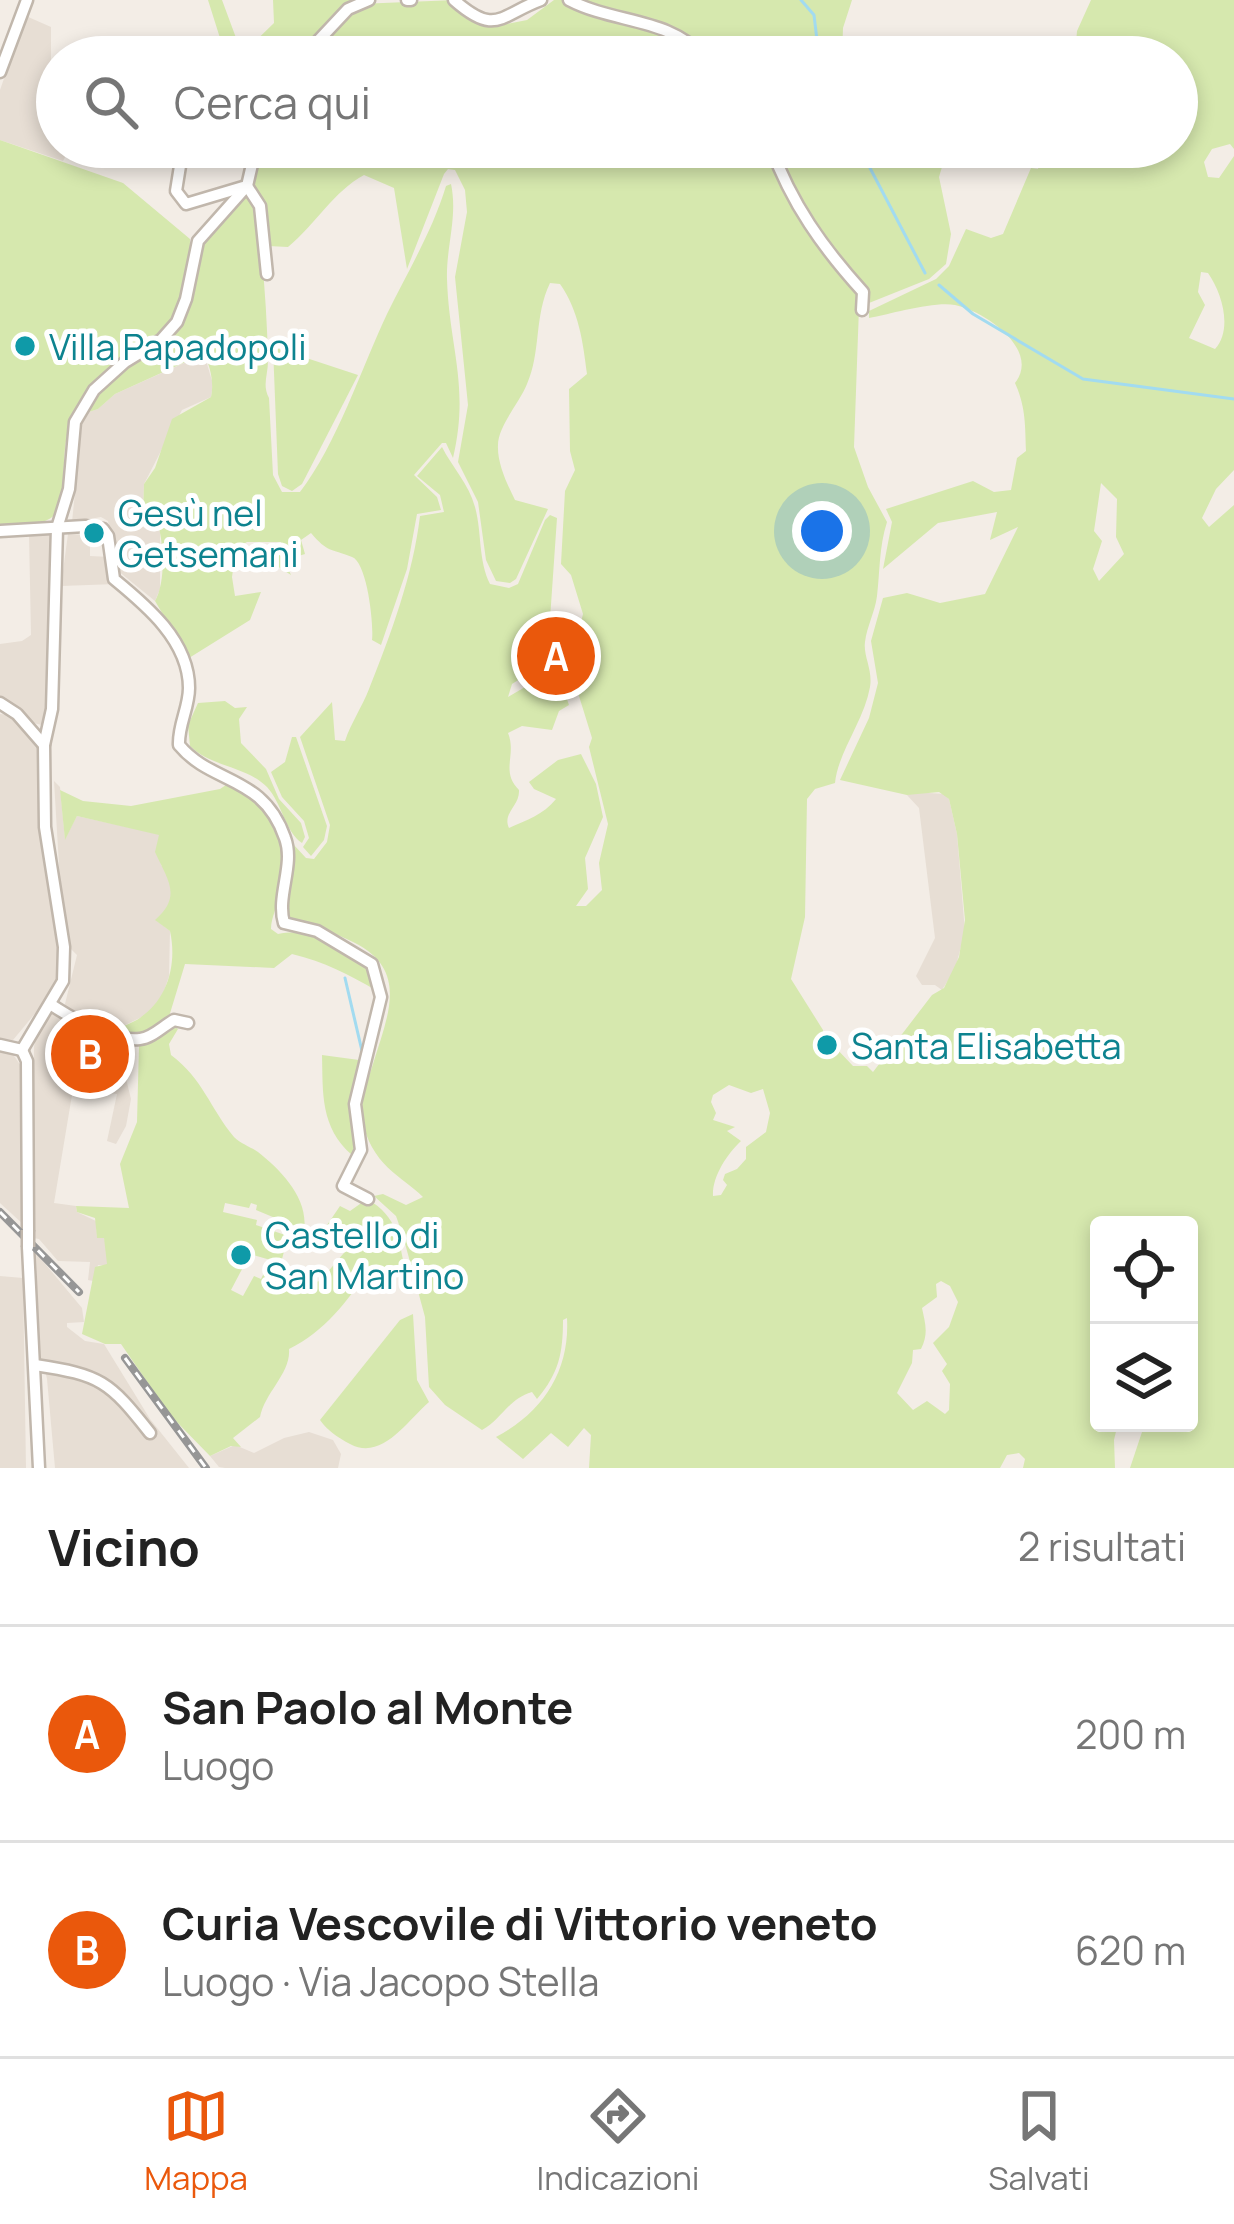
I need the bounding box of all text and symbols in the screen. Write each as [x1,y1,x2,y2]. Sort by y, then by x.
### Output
search box [36,36,1198,168]
icon: search [78,69,144,135]
text: Cerca qui [174,71,371,133]
place label: Villa Papadopoli [49,322,307,371]
marker: Villa Papadopoli [12,333,38,359]
place label: Gesù nel Getsemani [118,488,299,578]
your location [792,501,852,561]
marker: Gesù nel Getsemani [81,520,107,546]
pin: A [517,611,595,701]
pin: B [51,1009,129,1099]
place label: Santa Elisabetta [851,1021,1121,1070]
marker: Santa Elisabetta [814,1032,840,1058]
place label: Castello di San Martino [265,1210,464,1300]
map controls [1090,1216,1198,1432]
button: locate [1090,1216,1198,1324]
marker: Castello di San Martino [228,1242,254,1268]
button: layers [1090,1324,1198,1432]
text: Vicino [48,1512,200,1581]
text: 2 risultati [1018,1519,1186,1573]
text: San Paolo al Monte [162,1676,573,1738]
text: A [74,1707,100,1761]
text: 200 m [1075,1707,1186,1761]
text: Luogo [162,1738,274,1792]
text: Curia Vescovile di Vittorio veneto [162,1892,878,1954]
text: B [75,1923,99,1977]
text: 620 m [1075,1923,1186,1977]
text: Luogo · Via Jacopo Stella [162,1954,599,2008]
tab: Mappa [144,2083,248,2200]
tab: Indicazioni [537,2083,699,2200]
tab: Salvati [988,2083,1090,2200]

